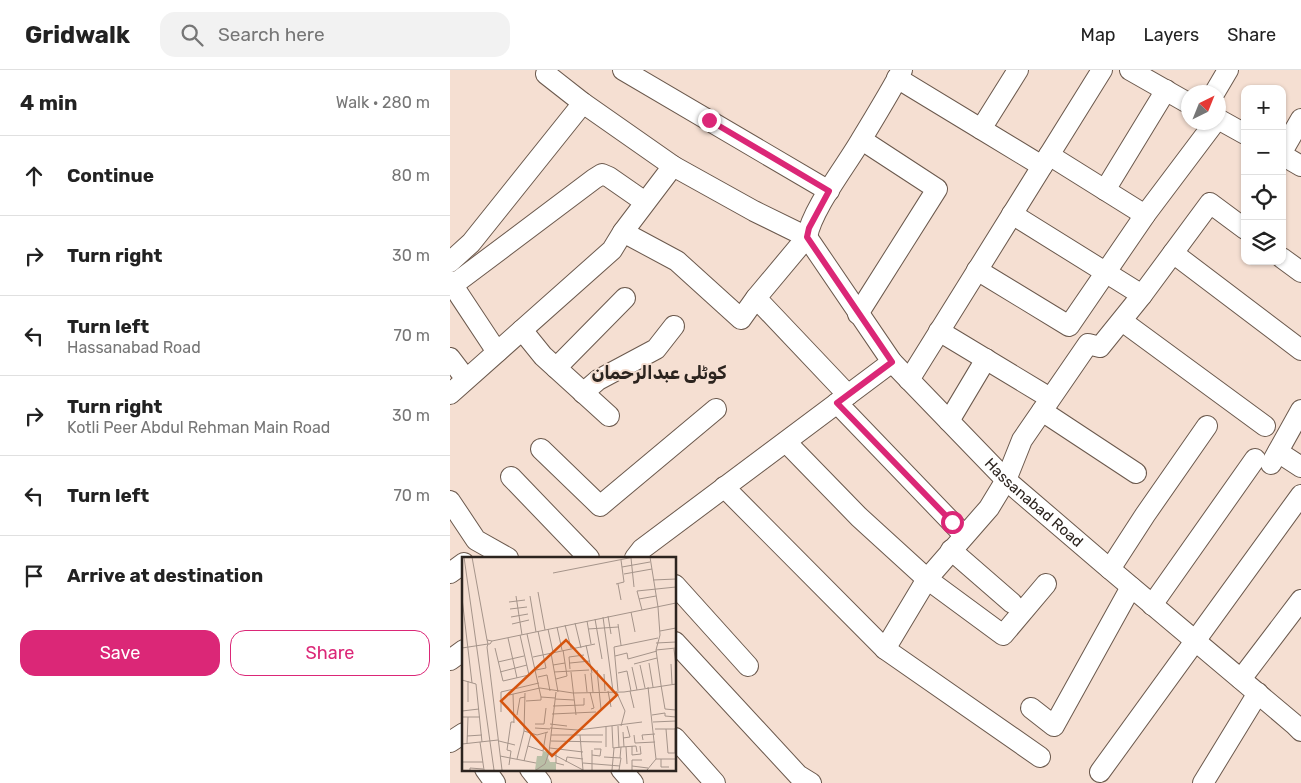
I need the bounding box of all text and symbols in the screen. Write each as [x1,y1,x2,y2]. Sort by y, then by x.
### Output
search box [160,12,510,57]
text: Gridwalk [25,21,130,49]
icon: search [178,21,206,49]
text: Search here [218,23,325,46]
text: Map [1081,24,1116,46]
text: Layers [1144,24,1199,46]
text: Share [1227,24,1276,46]
north arrow [1181,85,1226,130]
map controls [1241,85,1286,265]
button: + [1241,85,1286,130]
text: 4 min [20,90,78,115]
text: Walk · 280 m [336,93,430,112]
route end [698,109,721,132]
button: − [1241,130,1286,175]
icon: ahead [20,162,48,190]
text: Continue [67,164,154,187]
text: 80 m [392,166,430,185]
button: locate [1241,175,1286,220]
button: layers [1241,220,1286,265]
icon: right [20,242,48,270]
text: Turn right [67,244,162,267]
text: 30 m [392,246,430,265]
text: Turn left [67,315,149,338]
icon: left [20,322,48,350]
text: 70 m [393,326,430,345]
text: Hassanabad Road [67,338,201,357]
district label: کوٹلی عبدالرحمان [591,362,727,384]
text: Turn right [67,395,162,418]
icon: right [20,402,48,430]
text: 30 m [392,406,430,425]
text: Kotli Peer Abdul Rehman Main Road [67,418,330,437]
street label: Hassanabad Road [981,454,1087,551]
icon: left [20,482,48,510]
text: Turn left [67,484,149,507]
text: 70 m [393,486,430,505]
route start [941,511,964,534]
inset map [462,557,676,770]
icon: arrive [20,562,48,590]
text: Arrive at destination [67,564,263,587]
button: Save [20,630,220,676]
button: Share [230,630,430,676]

